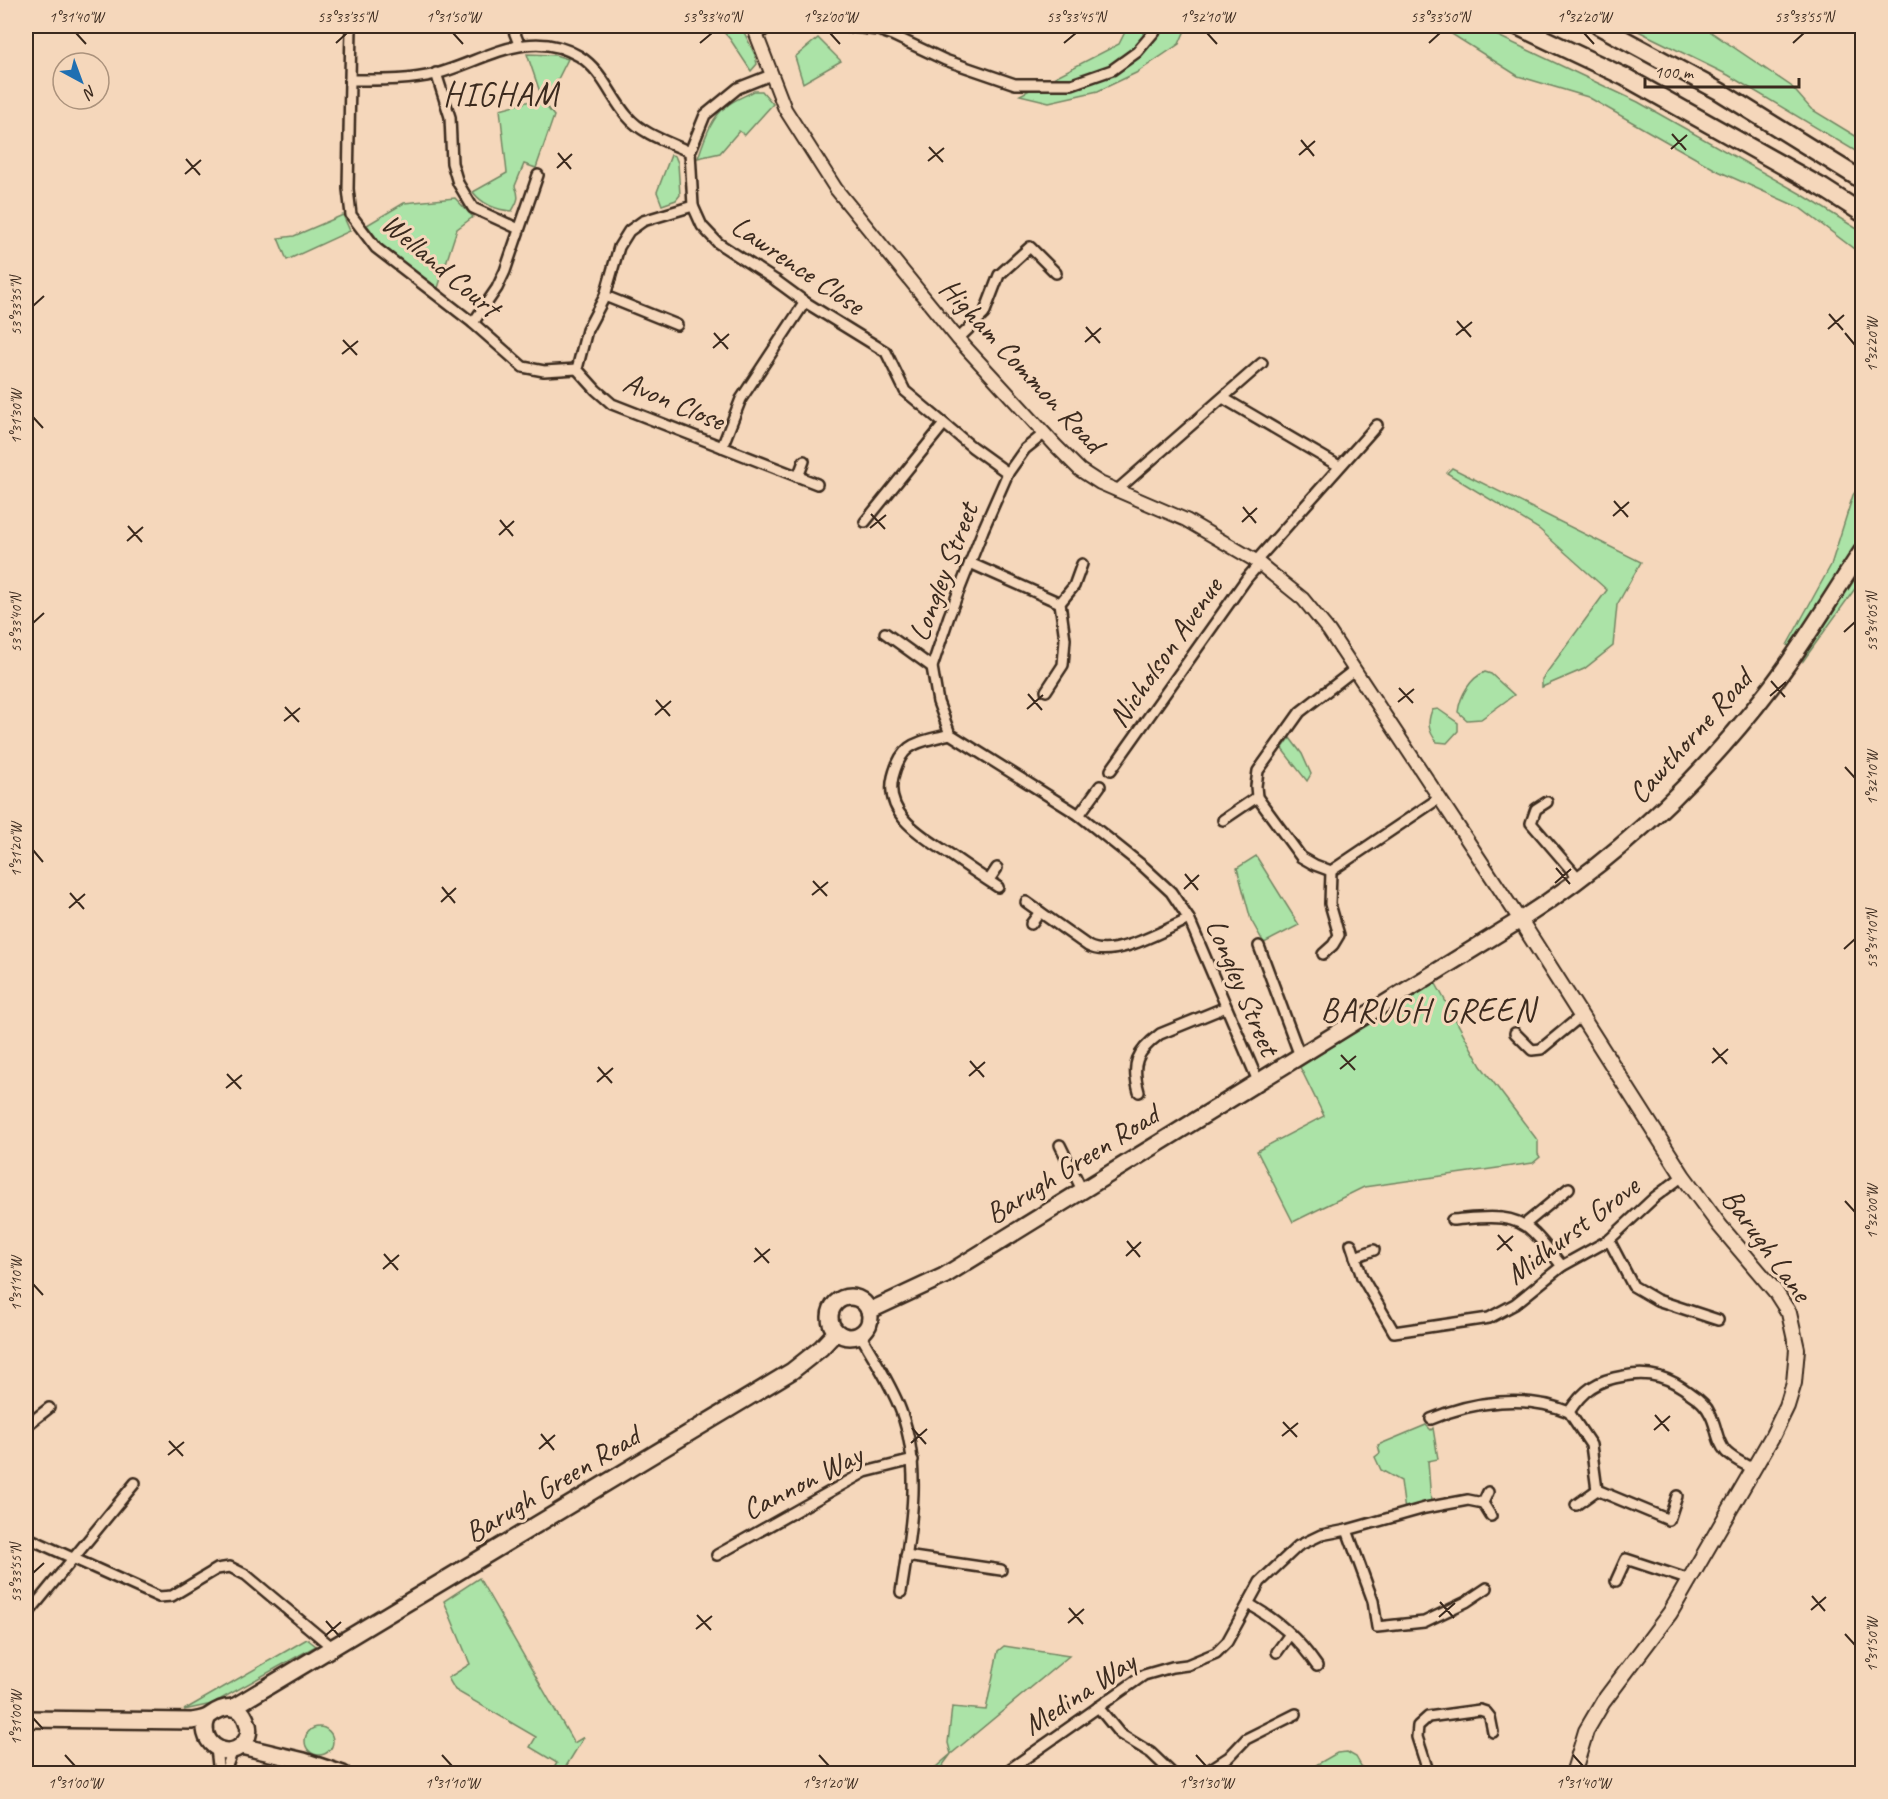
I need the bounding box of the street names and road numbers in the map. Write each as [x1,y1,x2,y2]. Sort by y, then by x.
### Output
street label: Welland Court [374,204,511,328]
street label: Lawrence Close [724,207,874,325]
street label: Higham Common Road [931,270,1115,463]
street label: Avon Close [618,363,732,440]
street label: Longley Street [899,495,988,646]
street label: Nicholson Avenue [1099,568,1232,734]
street label: Cawthorne Road [1620,658,1763,811]
street label: Longley Street [1197,913,1290,1064]
street label: Barugh Green Road [978,1093,1169,1232]
street label: Midhurst Grove [1497,1166,1648,1293]
street label: Barugh Lane [1713,1181,1822,1311]
street label: Barugh Green Road [458,1415,650,1551]
street label: Cannon Way [736,1434,871,1528]
street label: Medina Way [1016,1641,1145,1743]

